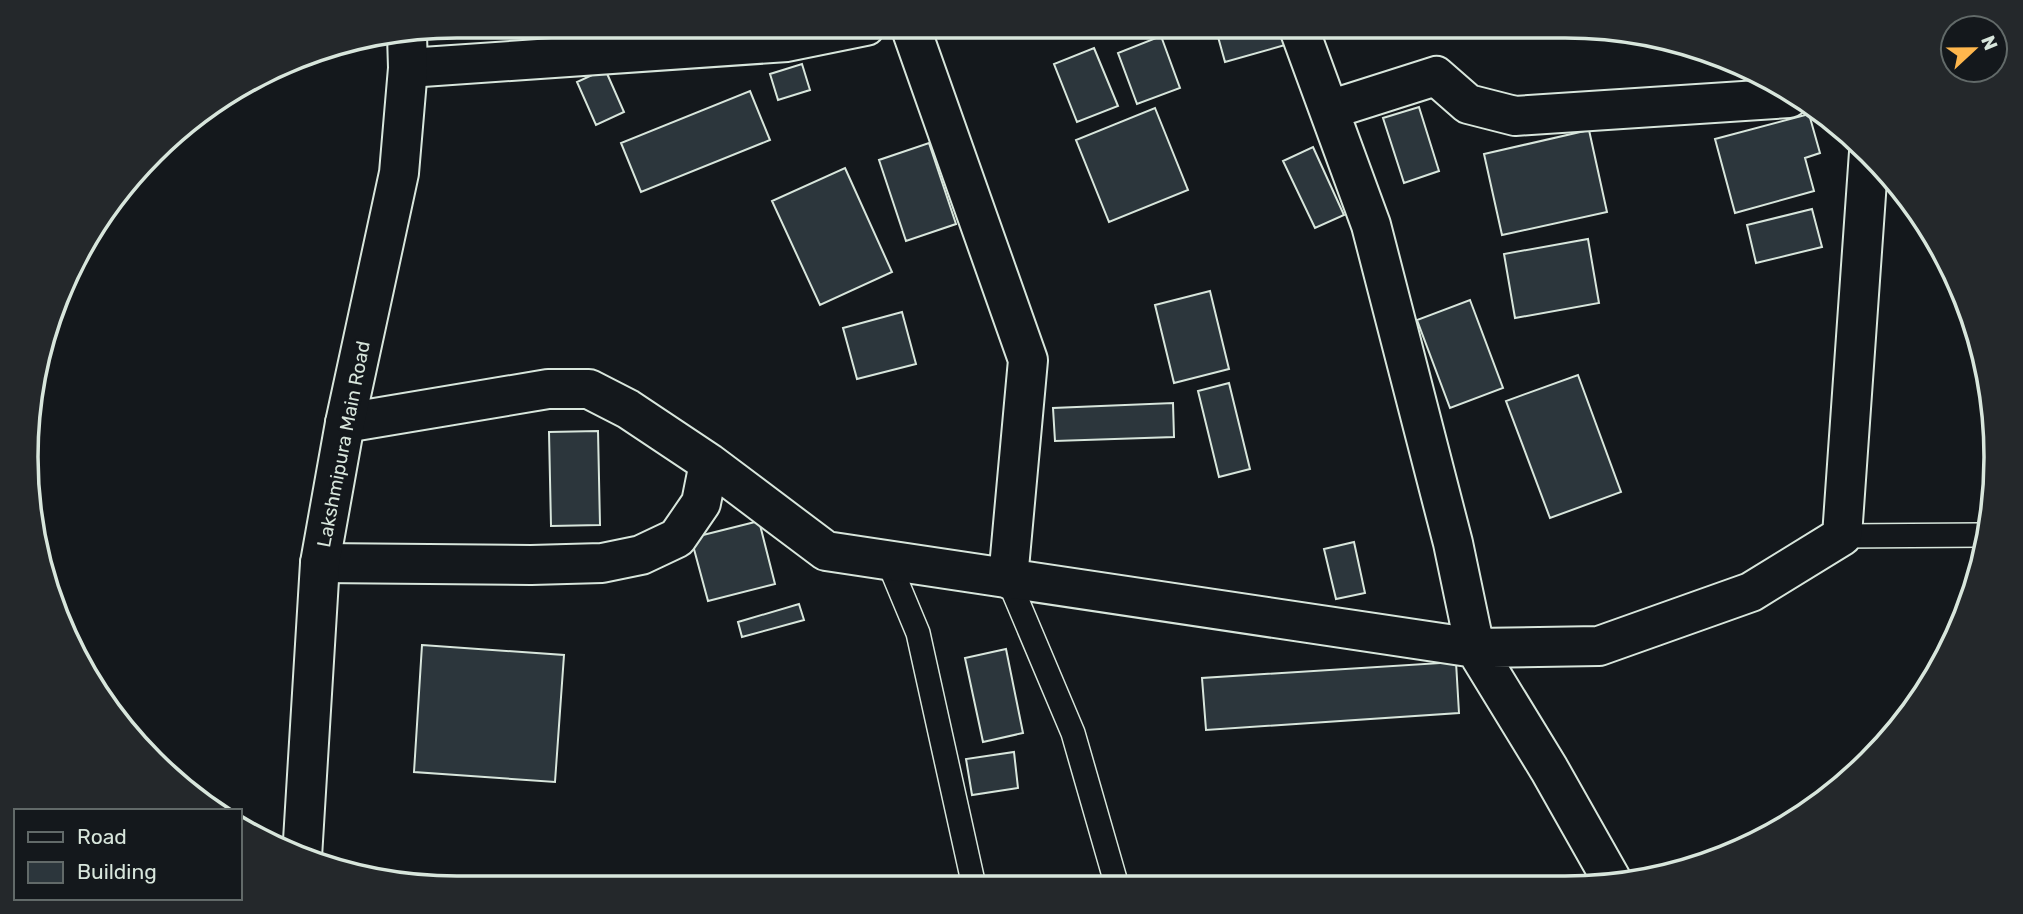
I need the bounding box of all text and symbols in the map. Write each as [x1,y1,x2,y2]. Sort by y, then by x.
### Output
north arrow [1939,14,2009,84]
text: N [1976,32,2003,53]
street label: Lakshmipura Main Road [312,339,375,549]
legend [14,809,242,900]
text: Road [77,824,127,849]
text: Building [77,859,157,884]

